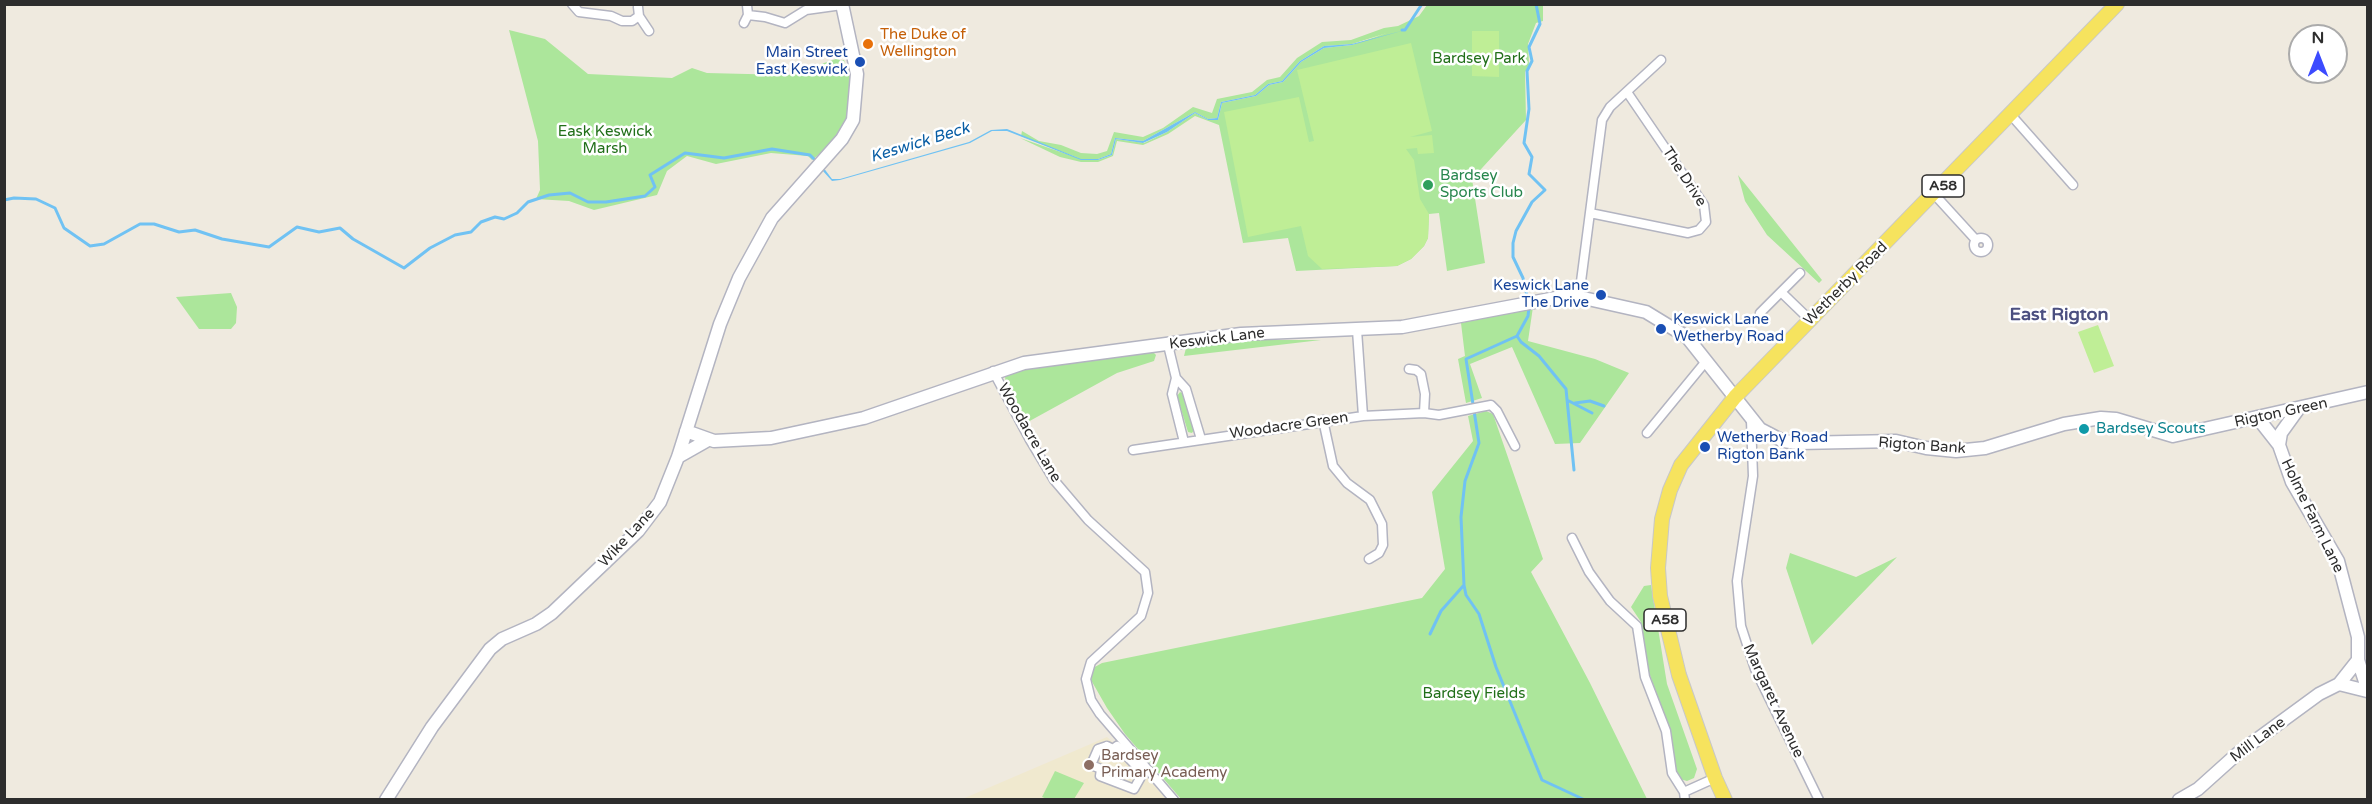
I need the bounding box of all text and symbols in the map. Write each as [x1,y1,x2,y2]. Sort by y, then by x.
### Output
north arrow [2288,24,2348,84]
place label: The Duke of Wellington [880,26,966,61]
text: N [2312,28,2324,48]
marker: The Duke of Wellington [861,37,875,51]
place label: Main Street East Keswick [756,44,848,79]
park label: Bardsey Park [1432,50,1526,68]
marker: Main Street East Keswick [853,55,867,69]
water label: Keswick Beck [868,119,972,167]
park label: Eask Keswick Marsh [558,123,652,158]
street label: The Drive [1658,144,1710,210]
place label: Bardsey Sports Club [1440,167,1523,202]
road number: A58 [1922,175,1964,197]
marker: Bardsey Sports Club [1421,178,1435,192]
street label: Wetherby Road [1800,238,1892,330]
place label: Keswick Lane The Drive [1493,277,1589,312]
marker: Keswick Lane The Drive [1594,288,1608,302]
district label: East Rigton [2010,304,2108,326]
place label: Keswick Lane Wetherby Road [1673,311,1784,346]
marker: Keswick Lane Wetherby Road [1654,322,1668,336]
street label: Keswick Lane [1168,324,1266,354]
street label: Woodacre Lane [993,380,1065,486]
street label: Rigton Green [2233,394,2329,432]
street label: Woodacre Green [1229,409,1349,443]
place label: Bardsey Scouts [2096,420,2206,438]
marker: Bardsey Scouts [2077,422,2091,436]
place label: Wetherby Road Rigton Bank [1717,429,1828,464]
street label: Rigton Bank [1878,434,1966,458]
marker: Wetherby Road Rigton Bank [1698,440,1712,454]
street label: Holme Farm Lane [2277,456,2347,576]
street label: Wike Lane [595,505,659,571]
road number: A58 [1644,609,1686,631]
street label: Margaret Avenue [1739,641,1807,761]
park label: Bardsey Fields [1423,685,1525,703]
street label: Mill Lane [2227,714,2289,766]
place label: Bardsey Primary Academy [1101,747,1227,782]
marker: Bardsey Primary Academy [1082,758,1096,772]

